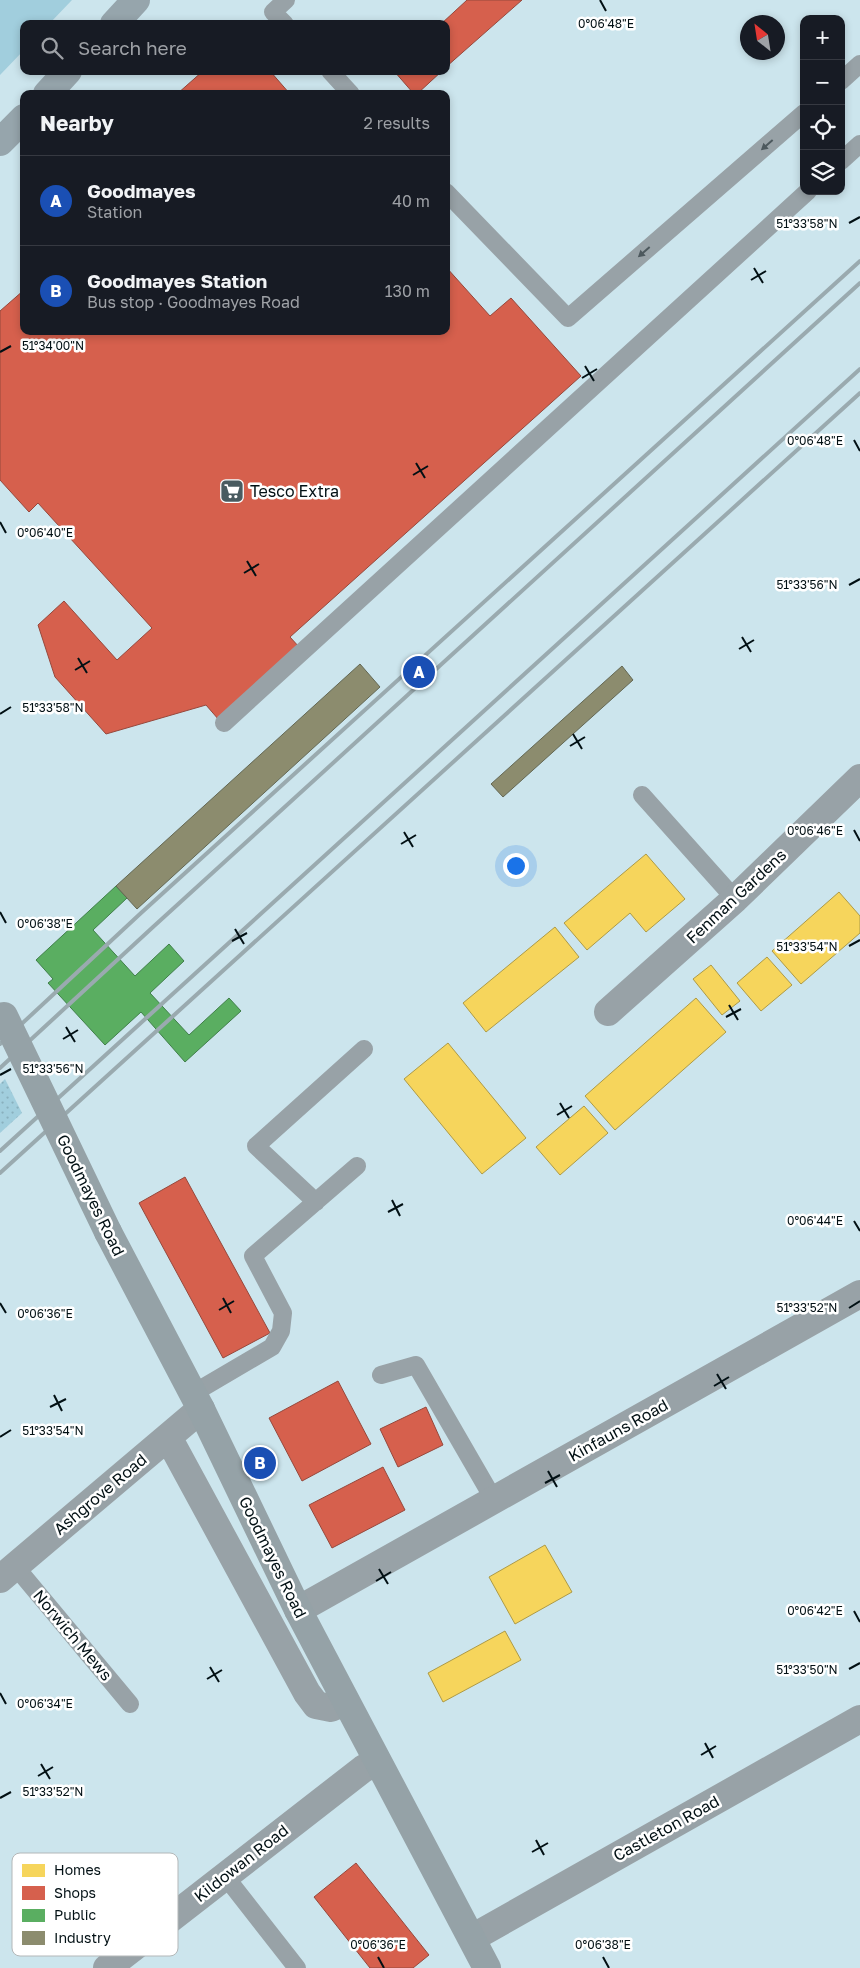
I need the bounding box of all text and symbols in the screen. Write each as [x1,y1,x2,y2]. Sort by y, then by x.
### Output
north arrow [740,15,785,60]
map controls [800,15,845,195]
button: + [800,15,845,60]
text: 0°06'48"E [578,16,634,31]
search box [20,20,450,75]
icon: search [38,34,66,62]
text: Search here [78,36,187,59]
button: − [800,60,845,105]
button: locate [800,105,845,150]
text: Nearby [40,110,114,136]
text: 2 results [364,113,430,133]
one-way arrow [761,139,773,150]
button: layers [800,150,845,195]
text: Goodmayes [87,179,196,202]
text: A [50,191,62,211]
text: 40 m [392,191,430,211]
text: Station [87,202,142,222]
text: 51°33'58"N [776,216,838,231]
one-way arrow [638,246,651,257]
text: Goodmayes Station [87,269,267,292]
text: B [50,281,62,301]
text: 130 m [385,281,430,301]
text: Bus stop · Goodmayes Road [87,292,300,312]
text: 51°34'00"N [22,338,84,353]
text: 0°06'48"E [787,433,843,448]
supermarket icon: Tesco Extra [219,478,245,504]
place label: Tesco Extra [250,481,339,501]
text: 0°06'40"E [17,525,73,540]
text: 51°33'56"N [776,577,838,592]
pin: A [403,653,435,691]
text: 51°33'58"N [22,700,84,715]
text: 0°06'46"E [787,823,843,838]
street label: Fenman Gardens [682,845,790,947]
your location [503,853,529,879]
text: 0°06'38"E [17,916,73,931]
text: 51°33'54"N [776,939,838,954]
text: 51°33'56"N [22,1061,84,1076]
street label: Goodmayes Road [53,1131,129,1259]
text: 0°06'44"E [787,1213,843,1228]
text: 51°33'52"N [777,1300,837,1315]
text: 0°06'36"E [17,1306,73,1321]
street label: Kinfauns Road [565,1394,671,1466]
text: 51°33'54"N [22,1423,84,1438]
pin: B [244,1444,276,1482]
street label: Ashgrove Road [49,1449,151,1539]
street label: Goodmayes Road [235,1493,311,1621]
street label: Norwich Mews [29,1586,117,1684]
text: 0°06'42"E [787,1603,843,1618]
text: 51°33'50"N [776,1662,838,1677]
text: 0°06'34"E [17,1696,73,1711]
text: 51°33'52"N [23,1784,83,1799]
street label: Castleton Road [610,1791,722,1865]
street label: Kildowan Road [190,1820,292,1906]
legend [12,1853,178,1956]
text: Homes [54,1861,101,1878]
text: Shops [54,1884,96,1901]
text: Public [54,1906,96,1923]
text: Industry [54,1929,111,1946]
text: 0°06'36"E [350,1937,406,1952]
text: 0°06'38"E [575,1937,631,1952]

